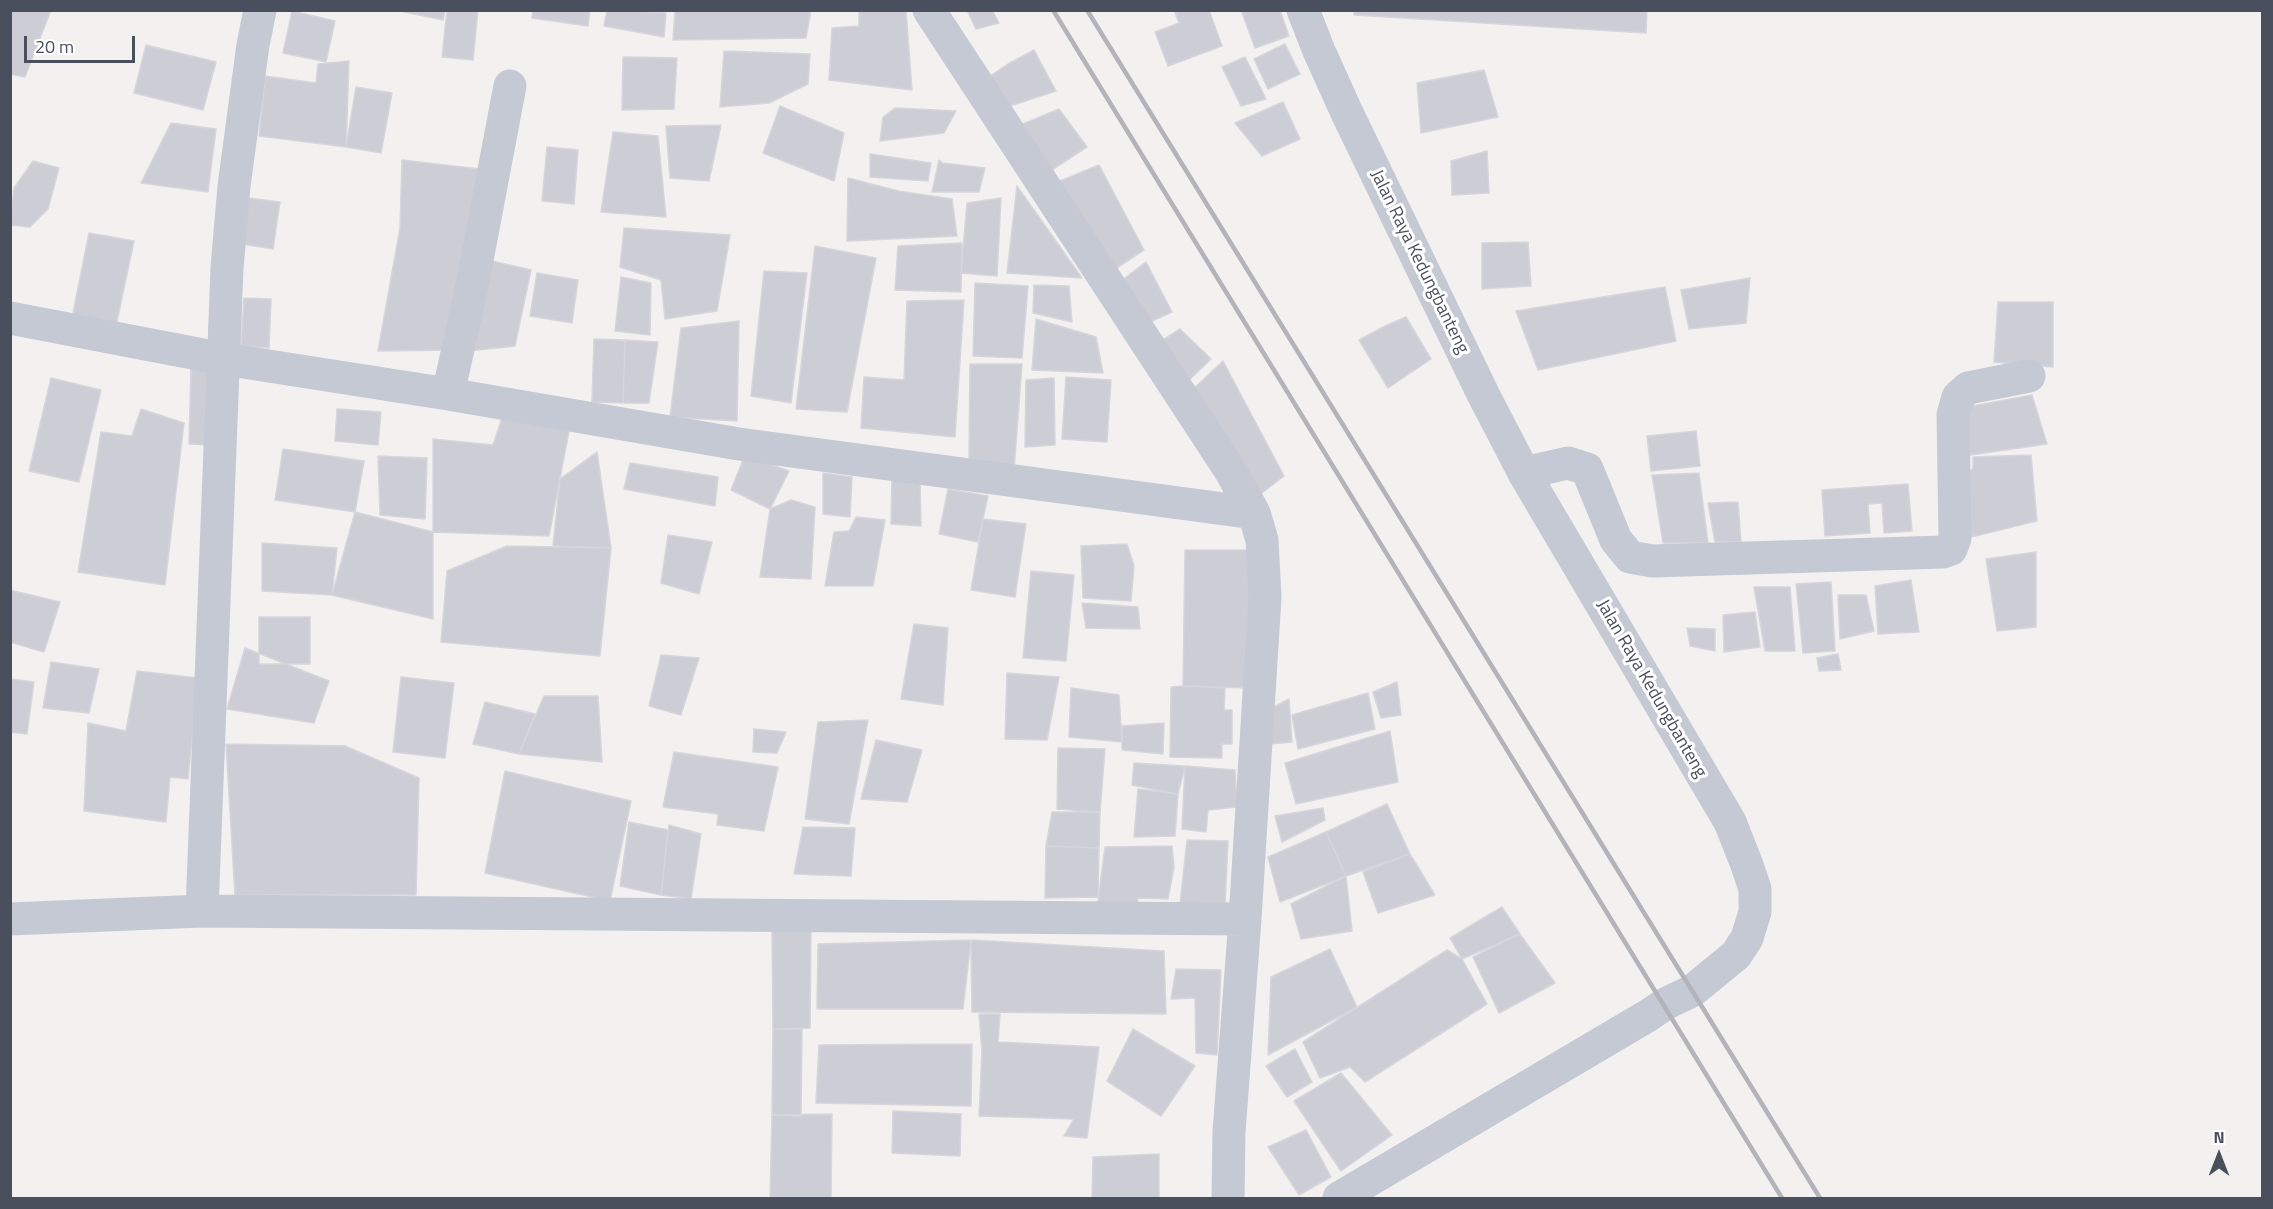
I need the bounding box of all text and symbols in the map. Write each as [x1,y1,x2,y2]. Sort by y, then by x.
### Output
scale bar [27,24,138,62]
text: 20 m [35,33,74,60]
street label: Jalan Raya Kedungbanteng [1365,166,1473,358]
street label: Jalan Raya Kedungbanteng [1591,596,1711,782]
north arrow [2189,1125,2249,1185]
text: N [2213,1125,2225,1149]

